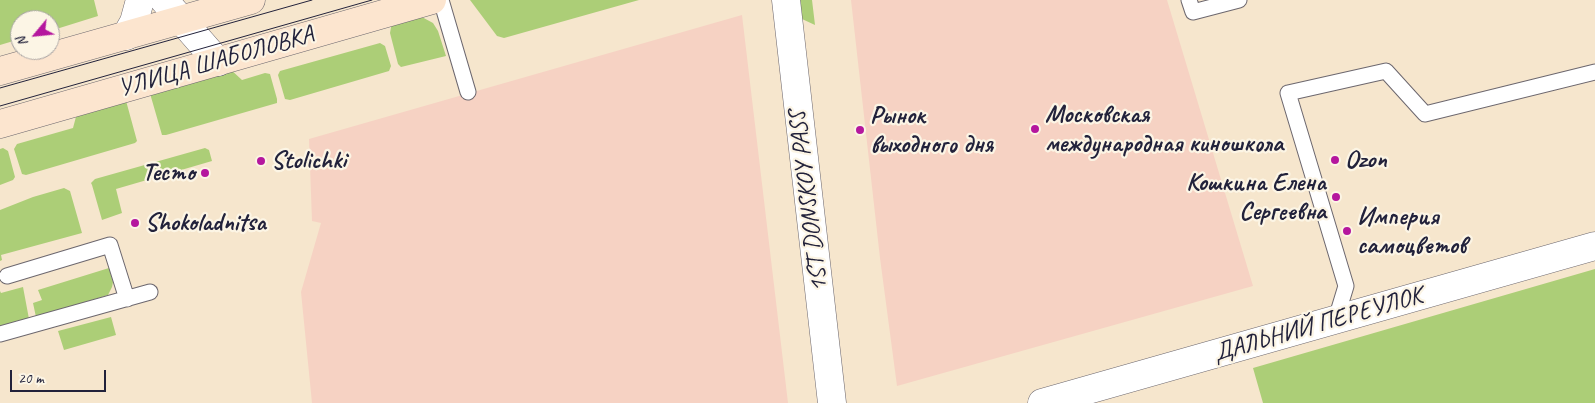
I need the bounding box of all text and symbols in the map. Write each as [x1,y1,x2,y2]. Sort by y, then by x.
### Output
north arrow [10,10,60,60]
street label: УЛИЦА ШАБОЛОВКА [115,20,317,104]
text: N [13,34,32,50]
place label: Московская международная киношкола [1045,100,1283,159]
place label: Рынок выходного дня [870,101,993,160]
street label: 1ST DONSKOY PASS [783,109,835,293]
marker: Московская международная киношкола [1029,123,1041,135]
marker: Рынок выходного дня [854,124,866,136]
place label: Ozon [1345,145,1387,175]
place label: Stolichki [271,146,346,176]
marker: Ozon [1329,154,1341,166]
marker: Stolichki [255,155,267,167]
place label: Тесто [142,158,195,188]
marker: Тесто [199,167,211,179]
place label: Кошкина Елена Сергеевна [1186,168,1326,227]
marker: Кошкина Елена Сергеевна [1330,191,1342,203]
place label: Империя самоцветов [1357,202,1467,261]
place label: Shokoladnitsa [145,208,266,238]
marker: Shokoladnitsa [129,217,141,229]
marker: Империя самоцветов [1341,225,1353,237]
street label: ДАЛЬНИЙ ПЕРЕУЛОК [1210,281,1426,369]
scale bar [12,360,109,392]
text: 20 m [18,369,44,388]

